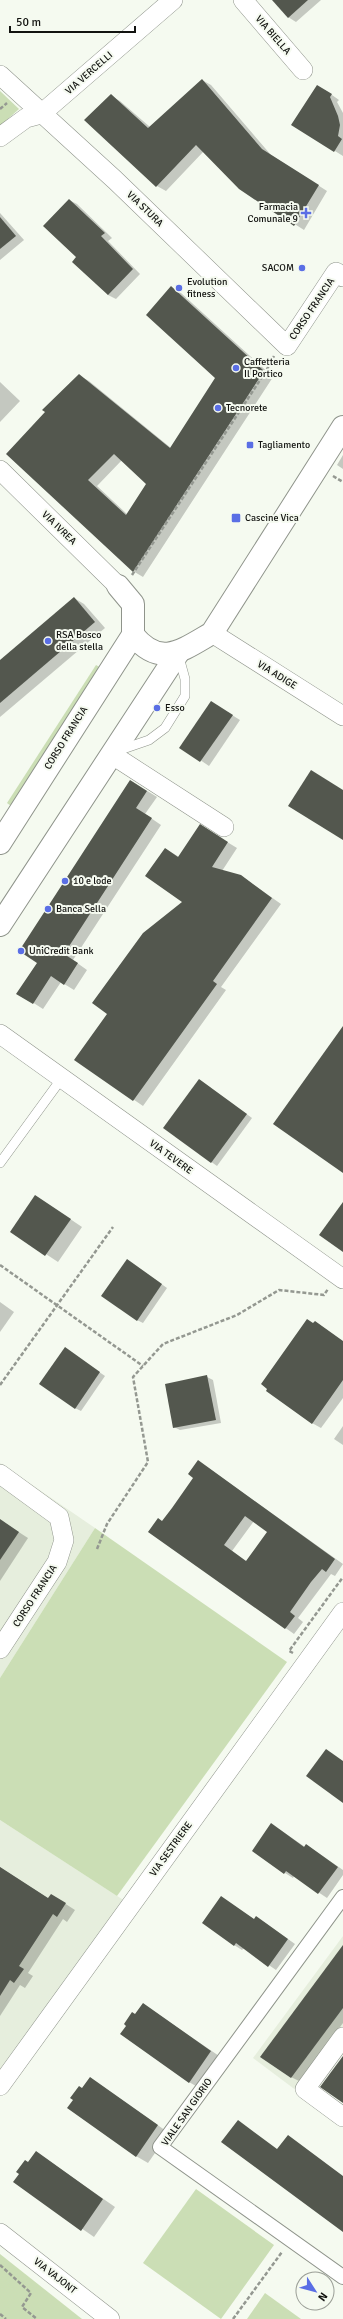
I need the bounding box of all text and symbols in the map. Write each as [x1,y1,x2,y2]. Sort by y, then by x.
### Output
scale bar [10,8,135,34]
street label: VIA BIELLA [253,13,293,57]
text: 50 m [16,15,41,30]
street label: VIA VERCELLI [63,49,115,97]
street label: VIA STURA [124,189,166,229]
place label: Farmacia Comunale 9 [247,201,298,225]
marker: Farmacia Comunale 9 [301,208,311,218]
place label: SACOM [262,262,294,274]
marker: SACOM [297,263,307,273]
place label: Evolution fitness [187,276,227,300]
street label: CORSO FRANCIA [287,276,337,342]
marker: Evolution fitness [174,283,184,293]
place label: Caffetteria Il Portico [244,356,290,380]
marker: Caffetteria Il Portico [231,363,241,373]
place label: Tecnorete [226,402,267,414]
marker: Tecnorete [213,403,223,413]
place label: Tagliamento [258,439,310,451]
marker: Tagliamento [245,440,255,450]
street label: VIA IVREA [39,509,79,547]
marker: Cascine Vica [230,512,242,524]
place label: Cascine Vica [245,512,299,524]
place label: RSA Bosco della stella [56,629,103,653]
marker: RSA Bosco della stella [43,636,53,646]
street label: VIA ADIGE [255,658,299,692]
place label: Esso [165,702,185,714]
marker: Esso [152,703,162,713]
street label: CORSO FRANCIA [42,704,90,772]
place label: 10 e lode [73,875,112,887]
marker: 10 e lode [60,876,70,886]
place label: Banca Sella [56,903,106,915]
marker: Banca Sella [43,904,53,914]
place label: UniCredit Bank [29,945,94,957]
marker: UniCredit Bank [16,946,26,956]
street label: VIA TEVERE [147,1137,195,1177]
street label: CORSO FRANCIA [10,1563,60,1629]
street label: VIA SESTRIERE [147,1819,195,1879]
street label: VIALE SAN GIORIO [159,2075,215,2148]
street label: VIA VAJONT [31,2255,79,2297]
north arrow [295,2271,335,2311]
text: N [315,2290,330,2304]

